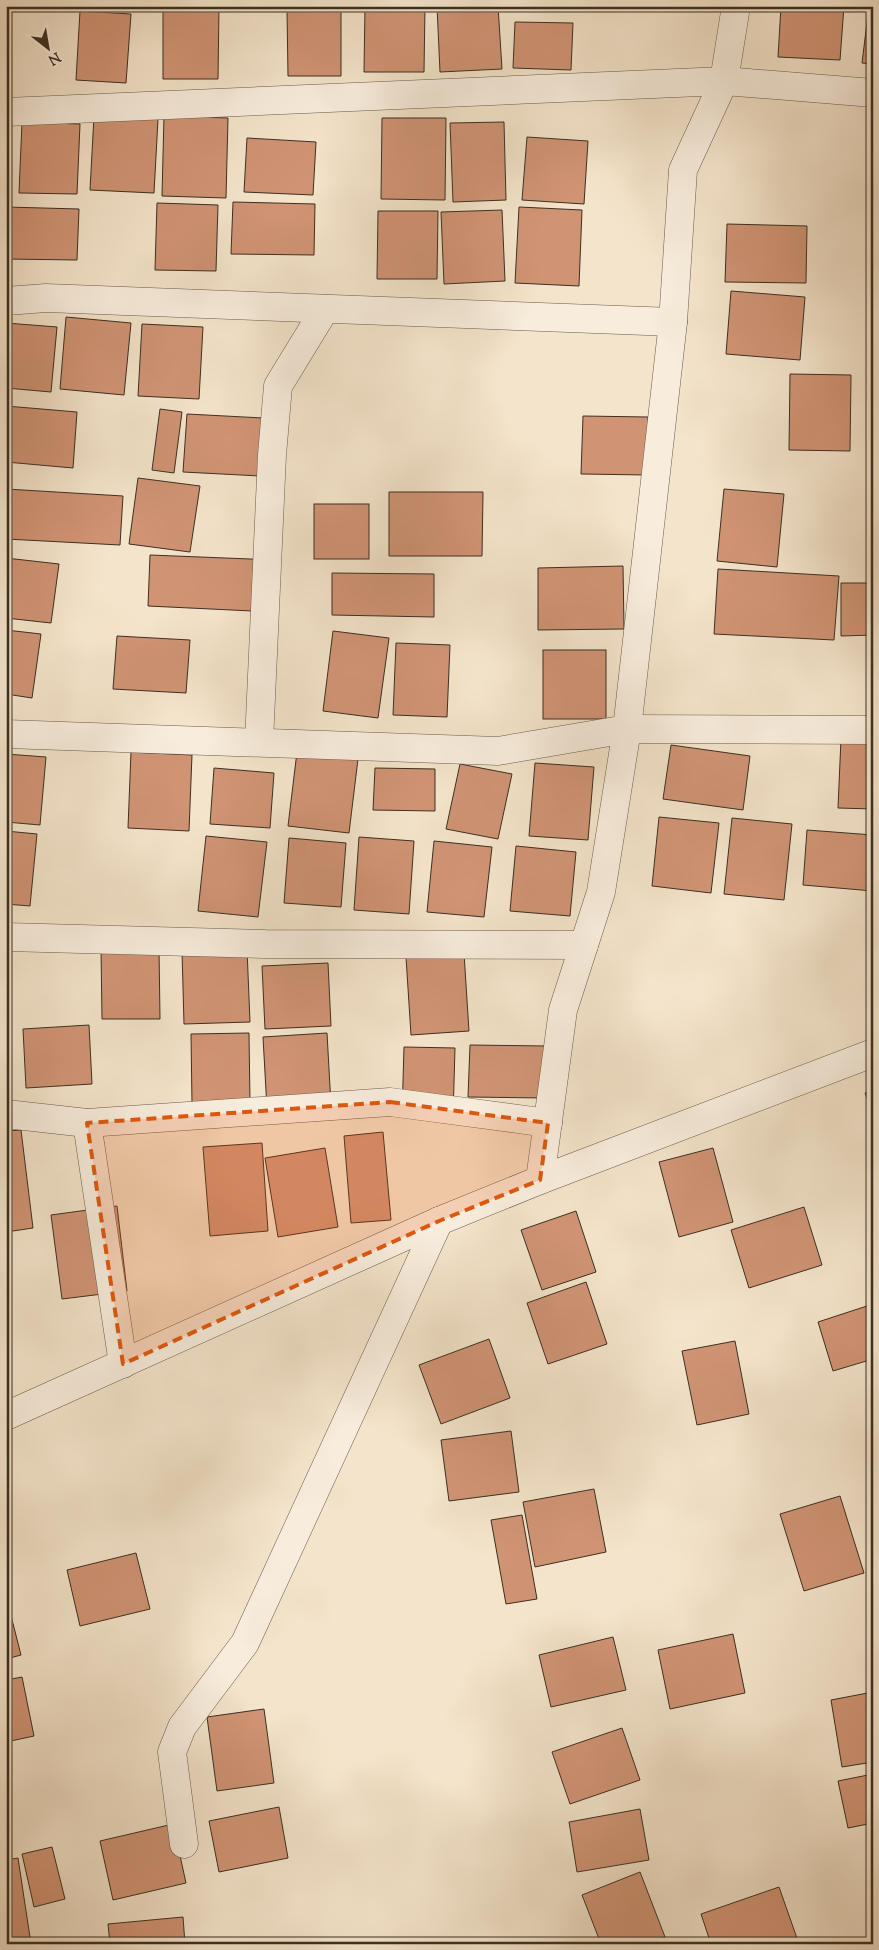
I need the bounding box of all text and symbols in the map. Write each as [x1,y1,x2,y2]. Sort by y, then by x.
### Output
north arrow [22,22,72,72]
text: N [44,46,64,69]

